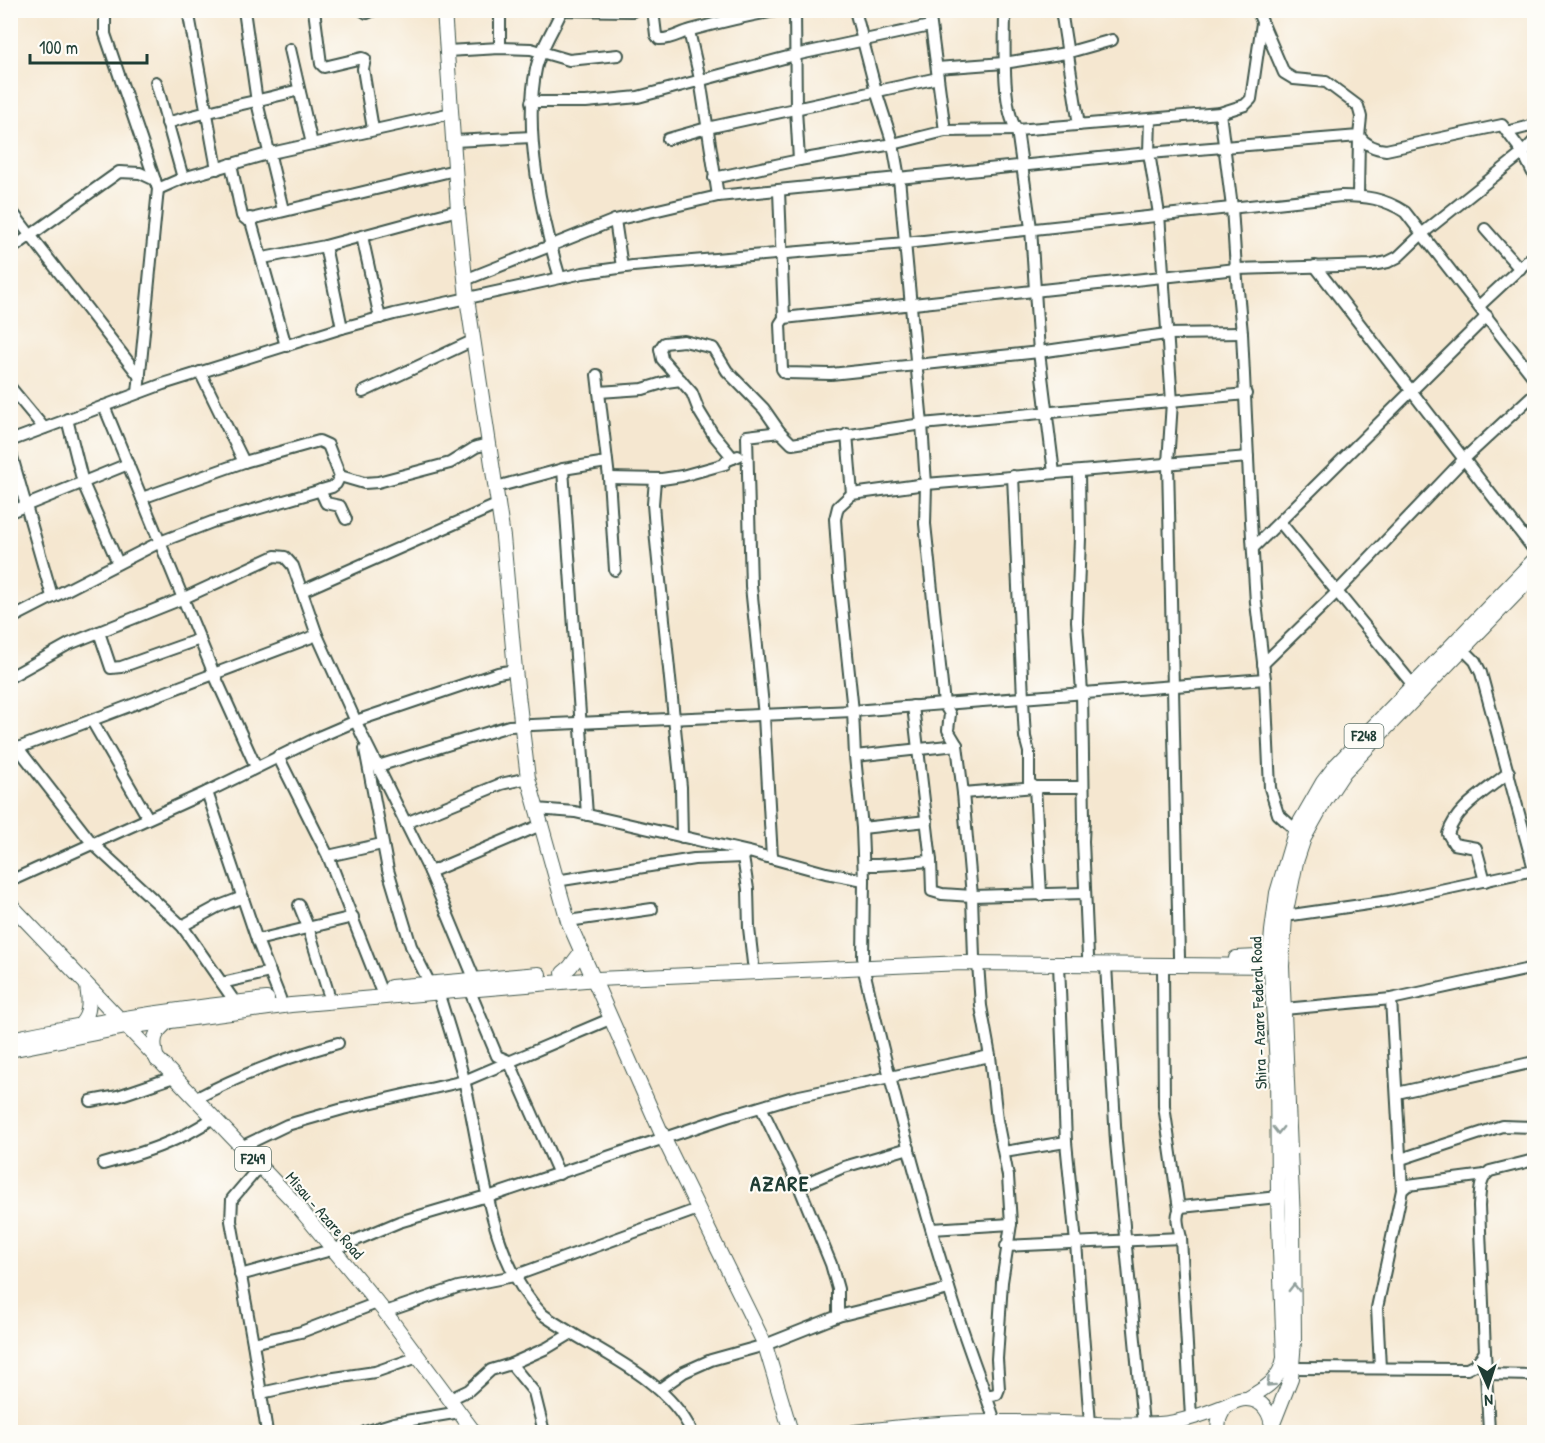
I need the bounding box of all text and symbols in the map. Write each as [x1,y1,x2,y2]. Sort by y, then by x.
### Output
scale bar [30,27,147,65]
text: 100 m [39,35,78,60]
road number: F248 [1344,724,1384,748]
street label: Shira - Azare Federal Road [1244,936,1272,1090]
one-way arrow [1272,1125,1284,1134]
road number: F249 [235,1147,271,1171]
street label: Misau - Azare Road [281,1167,369,1263]
district label: AZARE [750,1168,810,1198]
one-way arrow [1288,1283,1300,1292]
north arrow [1458,1356,1518,1416]
one-way arrow [1266,1376,1276,1387]
text: N [1483,1390,1494,1412]

